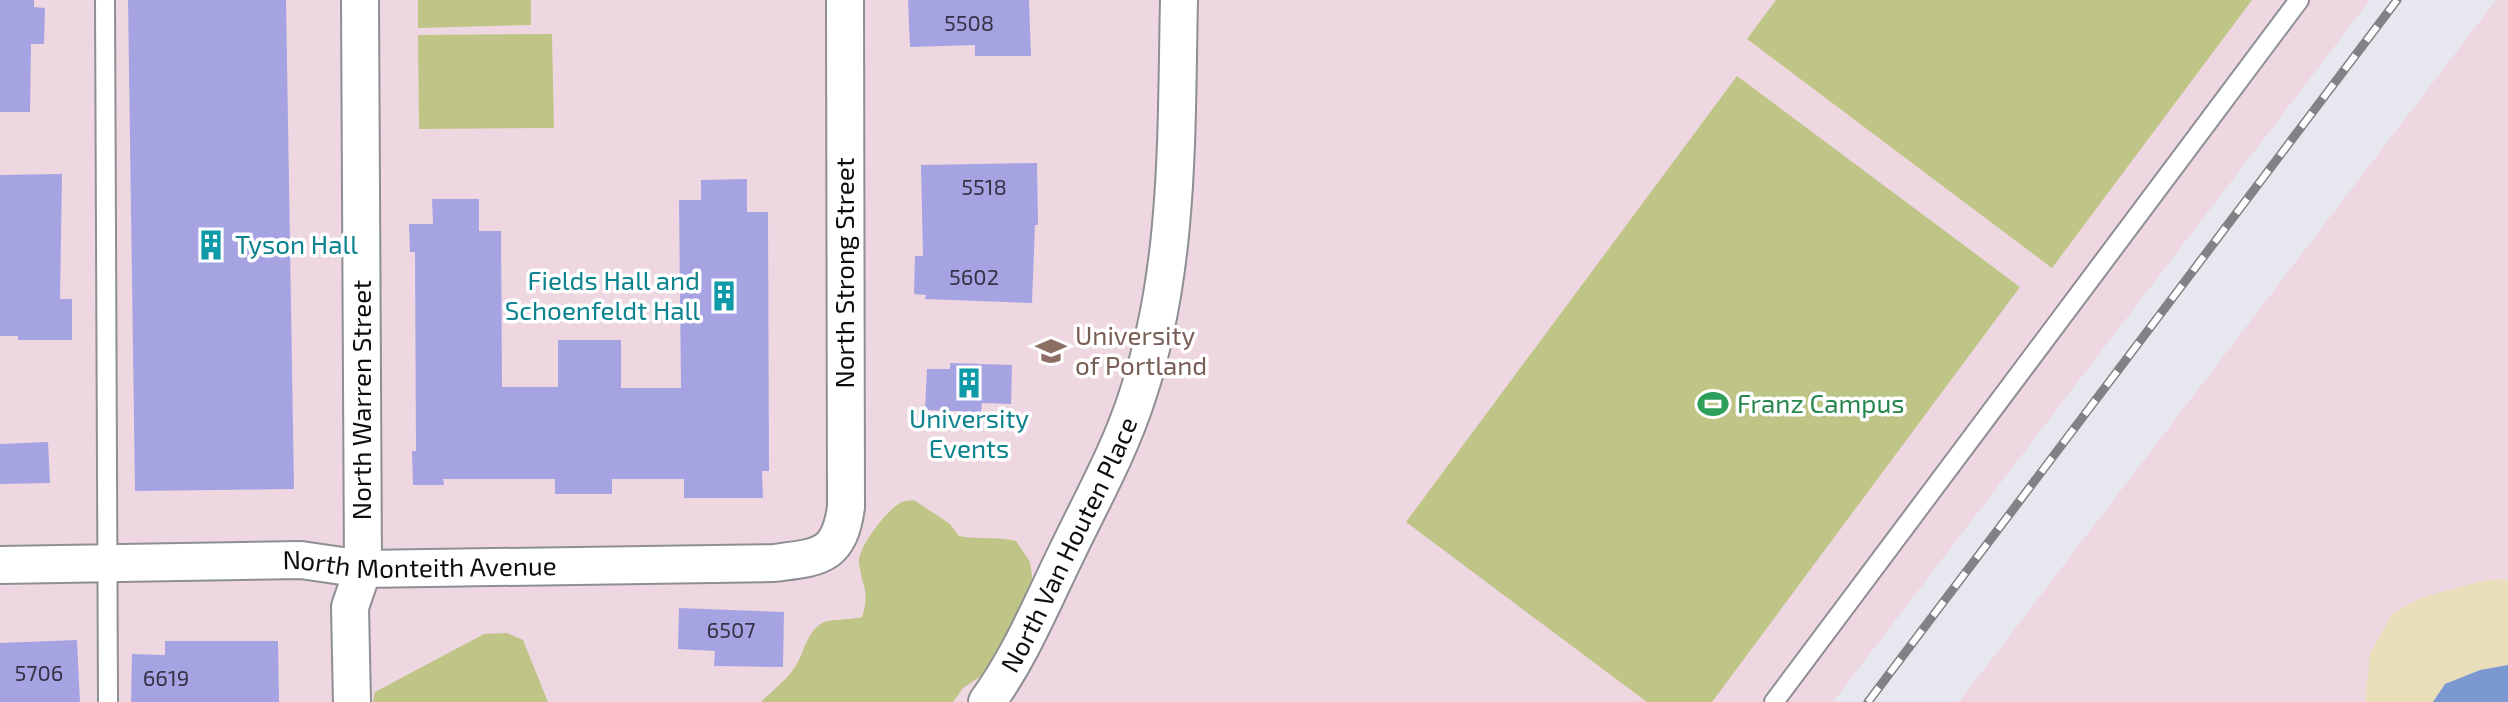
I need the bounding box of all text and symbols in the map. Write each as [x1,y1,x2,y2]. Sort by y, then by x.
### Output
house number: 5508 [944,9,994,35]
street label: North Strong Street [828,157,859,389]
house number: 5518 [961,173,1007,199]
building icon: Tyson Hall [194,228,228,262]
place label: Tyson Hall [235,228,358,259]
house number: 5602 [949,263,999,289]
place label: Fields Hall and Schoenfeldt Hall [505,264,700,325]
building icon: Fields Hall and Schoenfeldt Hall [707,279,741,313]
street label: North Warren Street [345,280,376,520]
place label: University of Portland [1075,319,1207,380]
school or university icon: University of Portland [1034,334,1068,368]
building icon: University Events [952,366,986,400]
sports icon: Franz Campus [1696,387,1730,421]
place label: Franz Campus [1737,387,1904,418]
place label: University Events [909,402,1029,463]
street label: North Van Houten Place [993,412,1143,677]
street label: North Monteith Avenue [282,543,557,583]
house number: 6507 [707,616,755,642]
house number: 5706 [15,659,63,685]
house number: 6619 [143,664,189,690]

